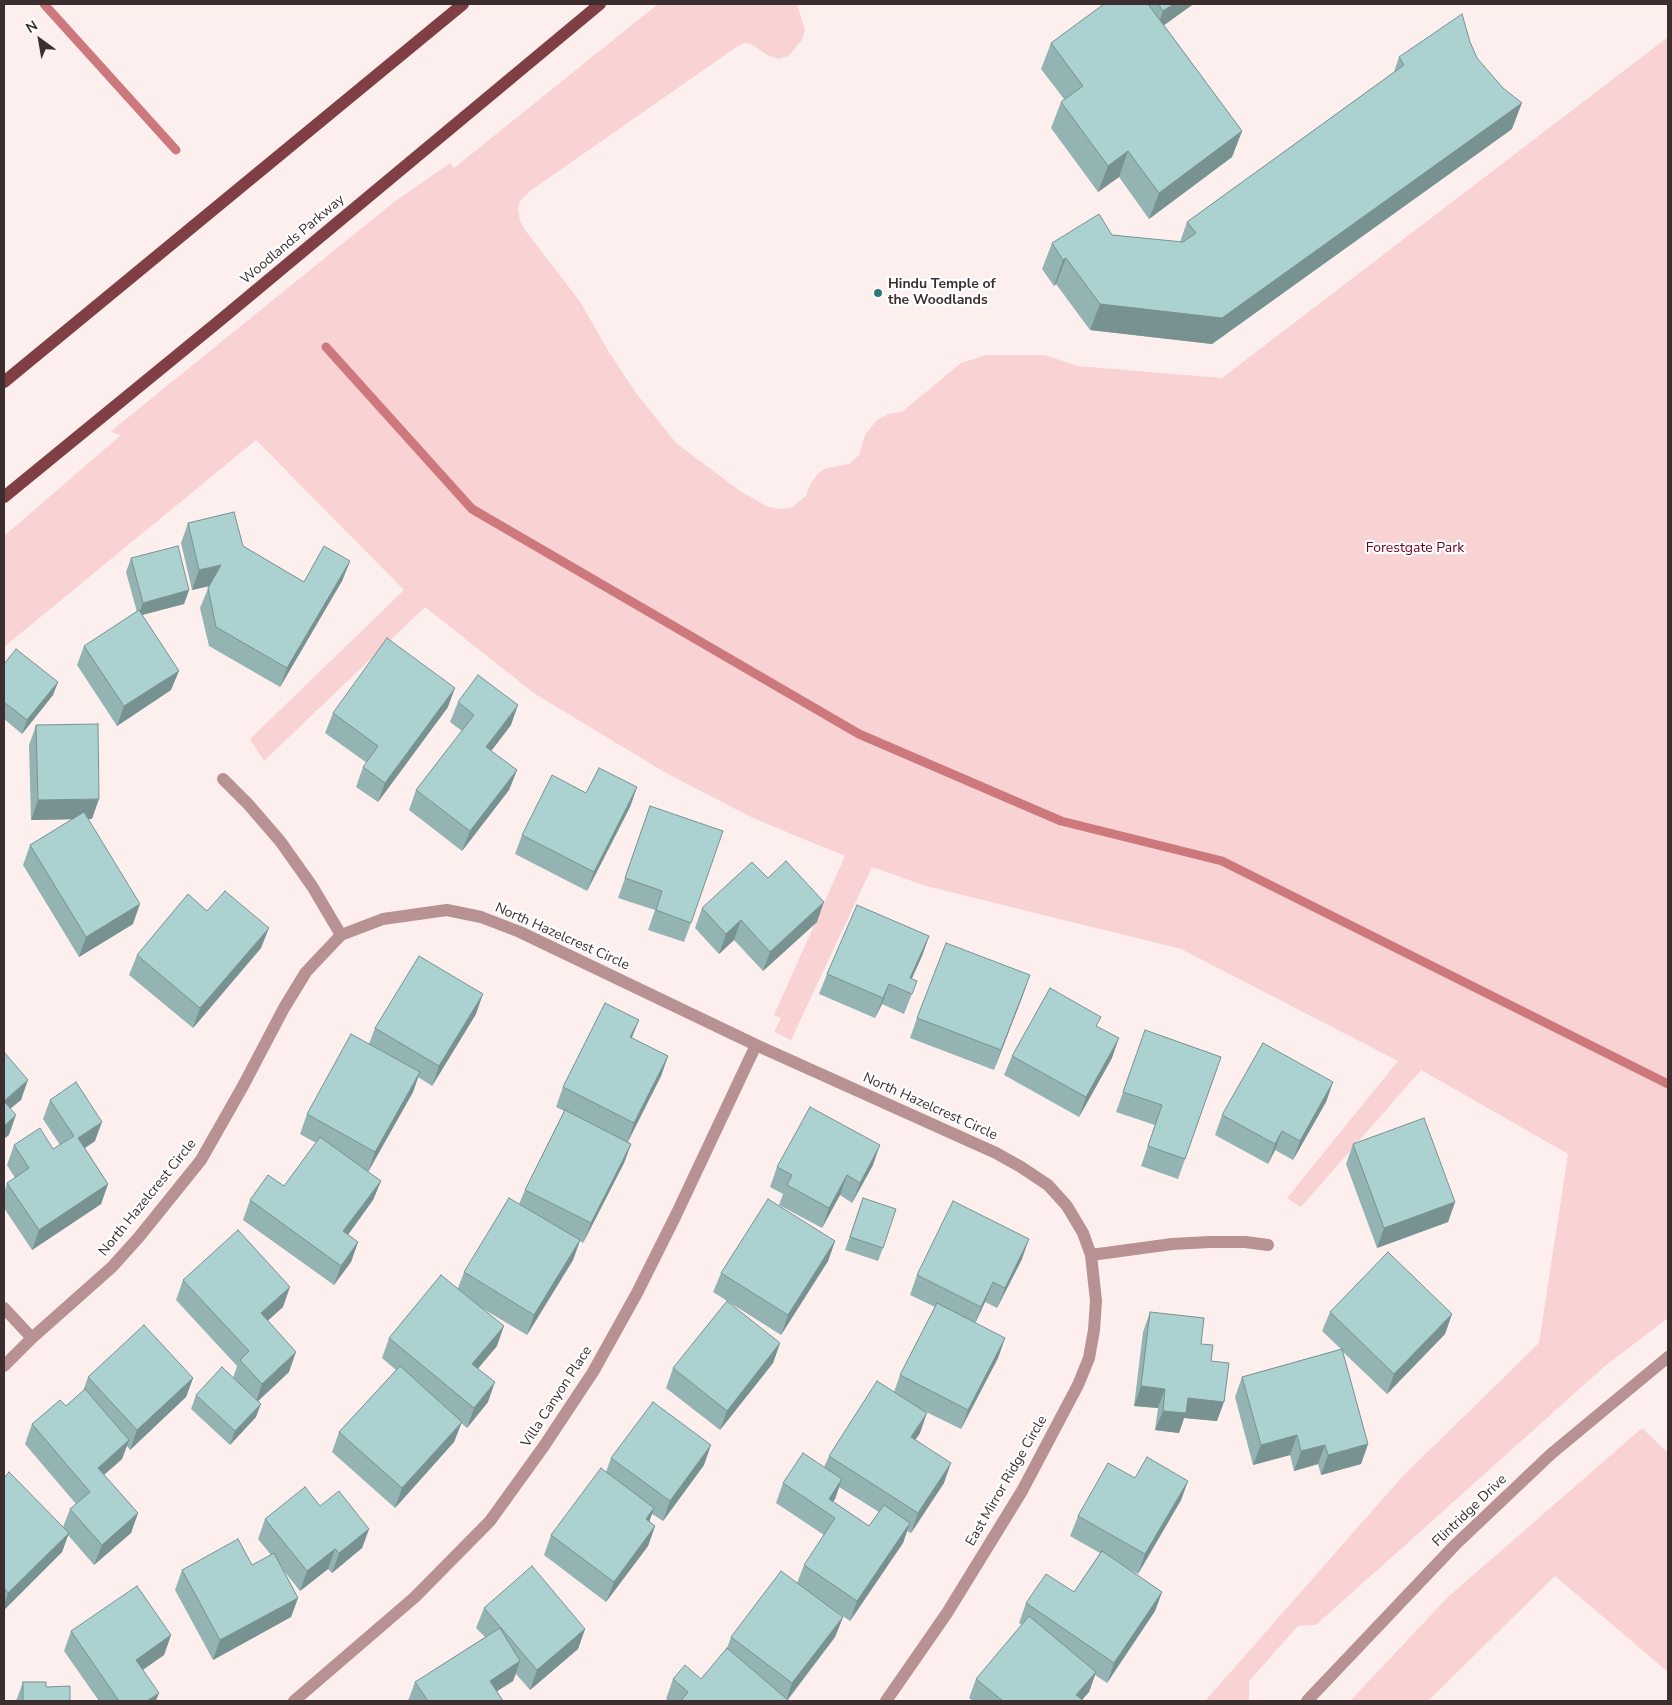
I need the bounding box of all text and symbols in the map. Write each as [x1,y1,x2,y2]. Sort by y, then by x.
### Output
north arrow [15,15,65,65]
text: N [22,16,41,38]
street label: Woodlands Parkway [238,192,348,288]
place label: Hindu Temple of the Woodlands [888,277,996,310]
marker: Hindu Temple of the Woodlands [872,287,884,299]
park label: Forestgate Park [1366,541,1464,557]
street label: North Hazelcrest Circle [492,900,632,974]
street label: North Hazelcrest Circle [860,1070,1000,1144]
street label: North Hazelcrest Circle [96,1136,200,1260]
street label: Villa Canyon Place [518,1343,596,1451]
street label: East Mirror Ridge Circle [963,1413,1051,1549]
street label: Flintridge Drive [1429,1471,1511,1551]

